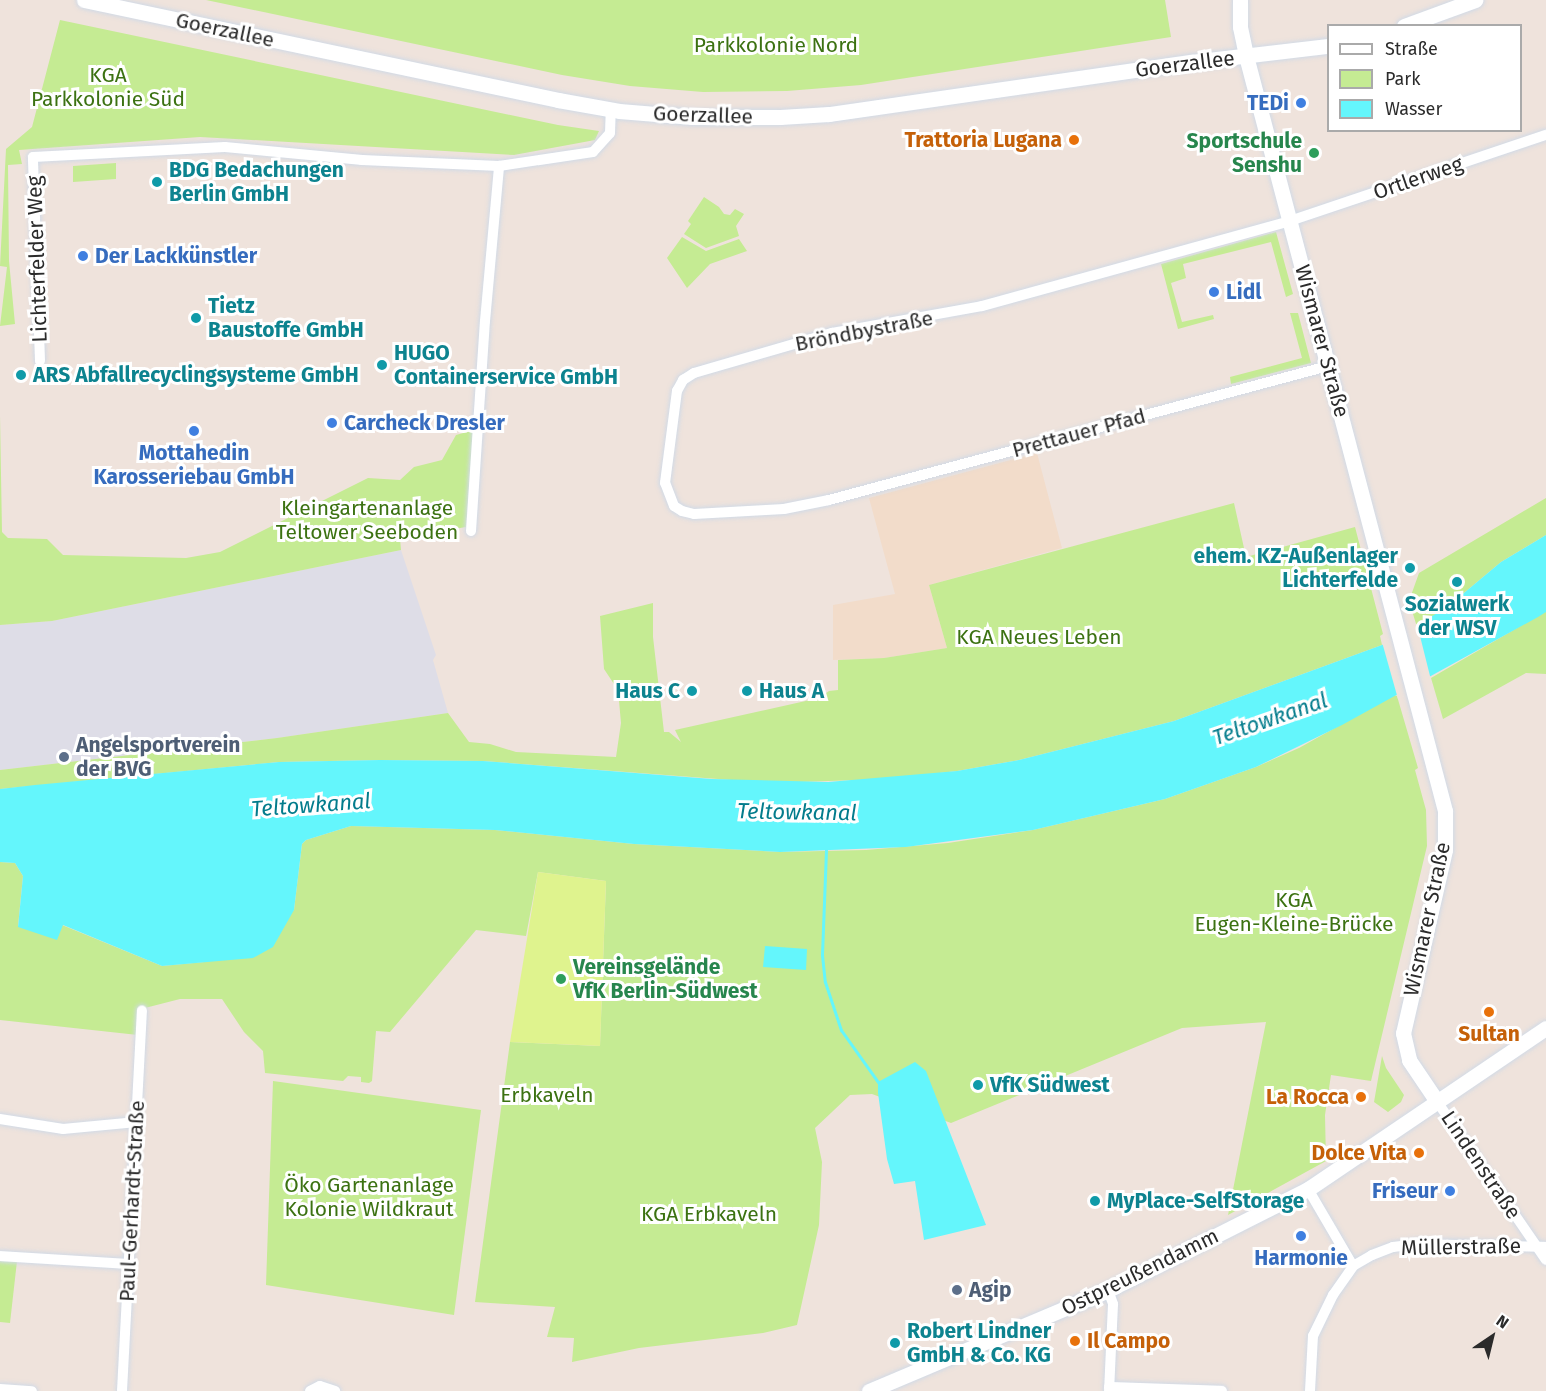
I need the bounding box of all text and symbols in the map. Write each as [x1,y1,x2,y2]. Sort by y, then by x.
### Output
street label: Goerzallee [173,7,277,53]
legend [1327,24,1522,132]
park label: Parkkolonie Nord [694,32,858,58]
text: Straße [1385,38,1438,60]
street label: Goerzallee [1134,45,1236,83]
park label: KGA Parkkolonie Süd [31,62,185,112]
text: Park [1385,68,1420,90]
place label: TEDi [1247,90,1289,116]
marker: TEDi [1294,96,1308,110]
text: Wasser [1385,98,1442,120]
street label: Goerzallee [653,101,753,129]
place label: Trattoria Lugana [904,127,1062,153]
place label: Sportschule Senshu [1187,128,1302,178]
marker: Trattoria Lugana [1067,133,1081,147]
marker: Sportschule Senshu [1307,146,1321,160]
street label: Ortlerweg [1370,151,1466,205]
place label: BDG Bedachungen Berlin GmbH [169,157,344,207]
street label: Lichterfelder Weg [21,175,53,343]
marker: BDG Bedachungen Berlin GmbH [150,175,164,189]
place label: Der Lackkünstler [95,243,257,269]
marker: Der Lackkünstler [76,249,90,263]
street label: Wismarer Straße [1290,262,1354,420]
place label: Lidl [1226,279,1262,305]
marker: Lidl [1207,285,1221,299]
place label: Tietz Baustoffe GmbH [208,293,364,343]
street label: Bröndbystraße [793,305,935,357]
marker: Tietz Baustoffe GmbH [189,311,203,325]
place label: HUGO Containerservice GmbH [394,340,618,390]
marker: HUGO Containerservice GmbH [375,358,389,372]
place label: ARS Abfallrecyclingsysteme GmbH [33,362,359,388]
marker: ARS Abfallrecyclingsysteme GmbH [14,368,28,382]
street label: Prettauer Pfad [1010,403,1148,463]
place label: Carcheck Dresler [344,410,505,436]
marker: Carcheck Dresler [325,416,339,430]
marker: Mottahedin Karosseriebau GmbH [187,424,201,438]
place label: Mottahedin Karosseriebau GmbH [94,440,294,490]
park label: Kleingartenanlage Teltower Seeboden [276,495,458,545]
place label: ehem. KZ-Außenlager Lichterfelde [1194,543,1398,593]
marker: ehem. KZ-Außenlager Lichterfelde [1403,561,1417,575]
marker: Sozialwerk der WSV [1450,575,1464,589]
place label: Sozialwerk der WSV [1405,591,1509,641]
park label: KGA Neues Leben [956,624,1122,650]
place label: Haus C [615,678,680,704]
place label: Haus A [759,678,824,704]
marker: Haus C [685,684,699,698]
marker: Haus A [740,684,754,698]
water label: Teltowkanal [1209,687,1331,751]
place label: Angelsportverein der BVG [76,732,240,782]
marker: Angelsportverein der BVG [57,750,71,764]
water label: Teltowkanal [250,788,372,822]
water label: Teltowkanal [737,798,857,826]
street label: Wismarer Straße [1398,840,1456,998]
park label: KGA Eugen-Kleine-Brücke [1194,887,1394,937]
place label: Vereinsgelände VfK Berlin-Südwest [573,954,758,1004]
marker: Vereinsgelände VfK Berlin-Südwest [554,972,568,986]
marker: Sultan [1482,1005,1496,1019]
place label: Sultan [1458,1021,1520,1047]
place label: VfK Südwest [990,1072,1110,1098]
marker: VfK Südwest [971,1078,985,1092]
park label: Erbkaveln [500,1082,594,1108]
place label: La Rocca [1266,1084,1349,1110]
marker: La Rocca [1354,1090,1368,1104]
street label: Paul-Gerhardt-Straße [114,1100,150,1302]
street label: Lindenstraße [1436,1106,1526,1224]
place label: Dolce Vita [1311,1140,1407,1166]
marker: Dolce Vita [1412,1146,1426,1160]
park label: Öko Gartenanlage Kolonie Wildkraut [284,1172,454,1222]
place label: Friseur [1372,1178,1438,1204]
marker: Friseur [1443,1184,1457,1198]
place label: MyPlace-SelfStorage [1107,1188,1304,1214]
marker: MyPlace-SelfStorage [1088,1194,1102,1208]
park label: KGA Erbkaveln [641,1201,777,1227]
street label: Ostpreußendamm [1057,1223,1223,1321]
marker: Harmonie [1294,1229,1308,1243]
street label: Müllerstraße [1401,1233,1521,1261]
place label: Harmonie [1254,1245,1348,1271]
place label: Agip [969,1277,1011,1303]
marker: Agip [950,1283,964,1297]
north arrow [1462,1307,1522,1367]
text: N [1493,1311,1512,1333]
place label: Robert Lindner GmbH & Co. KG [907,1318,1051,1368]
place label: Il Campo [1087,1328,1170,1354]
marker: Il Campo [1068,1334,1082,1348]
marker: Robert Lindner GmbH & Co. KG [888,1336,902,1350]

